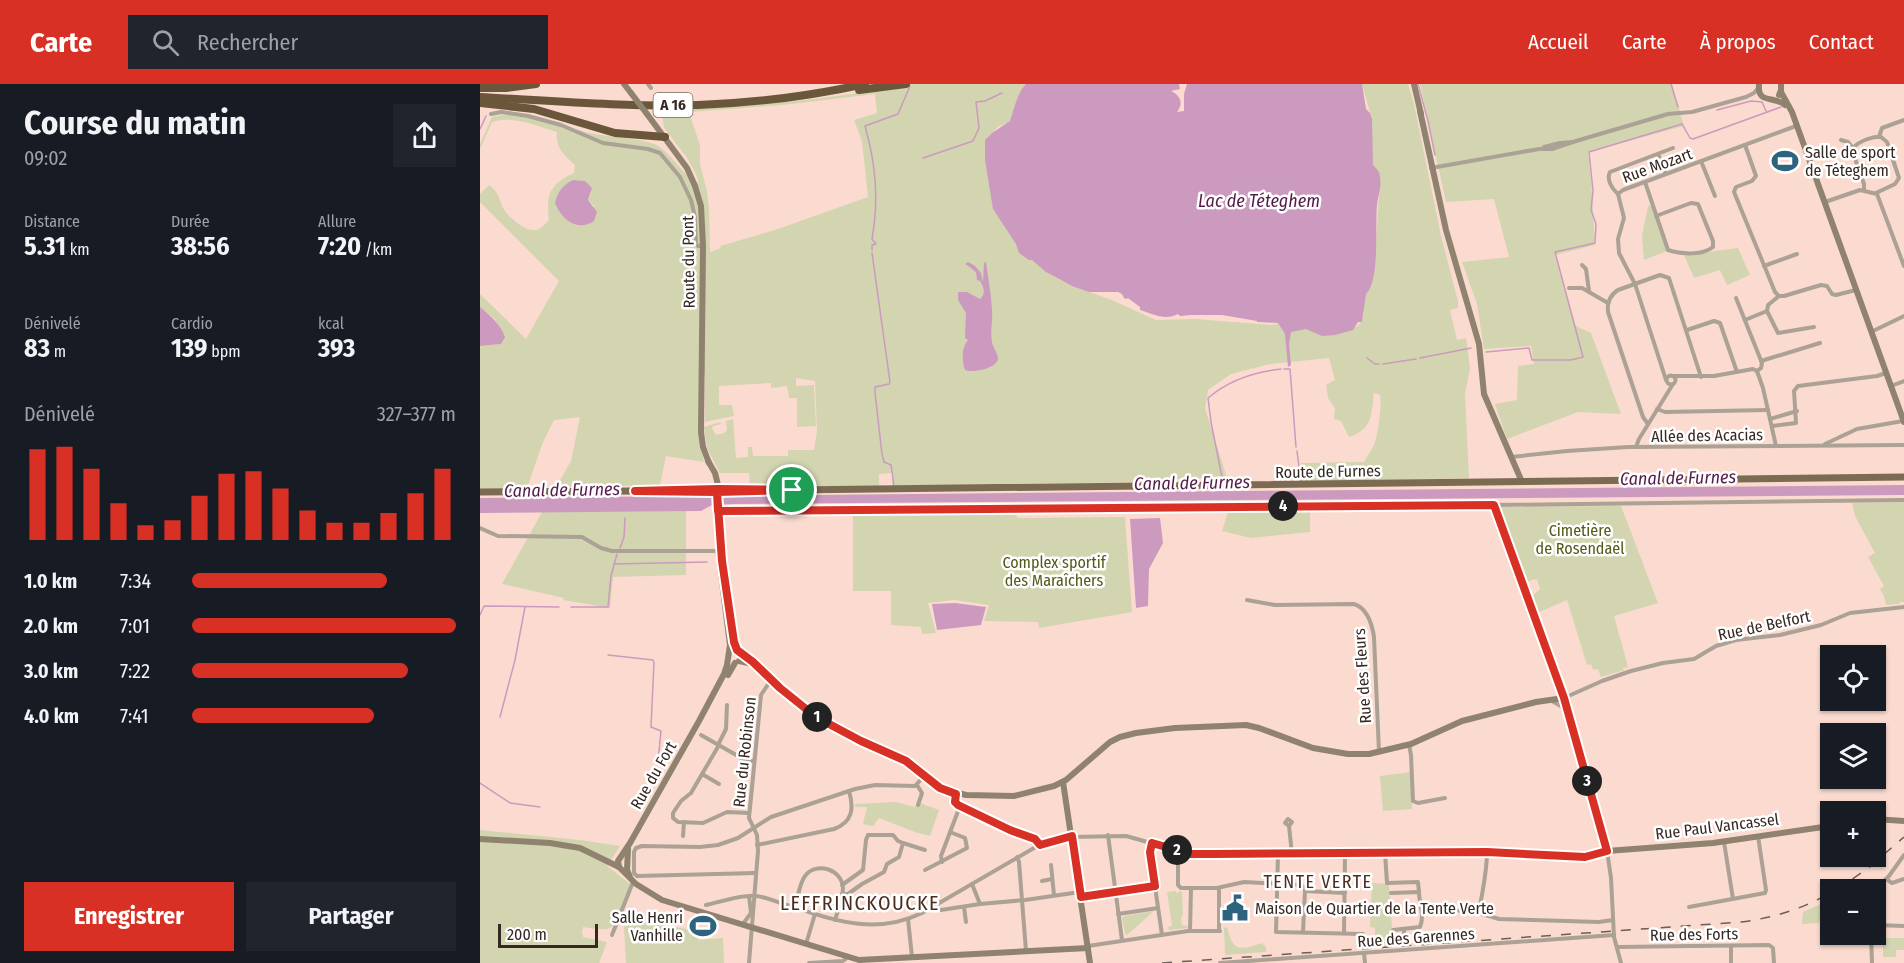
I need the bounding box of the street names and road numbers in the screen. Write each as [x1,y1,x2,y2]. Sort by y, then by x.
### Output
road number: A 16 [654,93,692,117]
street label: Rue Mozart [1620,144,1696,187]
street label: Route du Pont [678,215,699,308]
street label: Allée des Acacias [1651,425,1763,446]
street label: Route de Furnes [1275,461,1381,482]
street label: Rue de Belfort [1716,606,1813,645]
street label: Rue des Fleurs [1350,628,1375,724]
street label: Rue du Robinson [729,696,760,808]
street label: Rue du Fort [626,737,681,813]
street label: Rue Paul Vancassel [1654,809,1780,844]
street label: Rue des Garennes [1357,924,1475,951]
street label: Rue des Forts [1650,924,1739,945]

